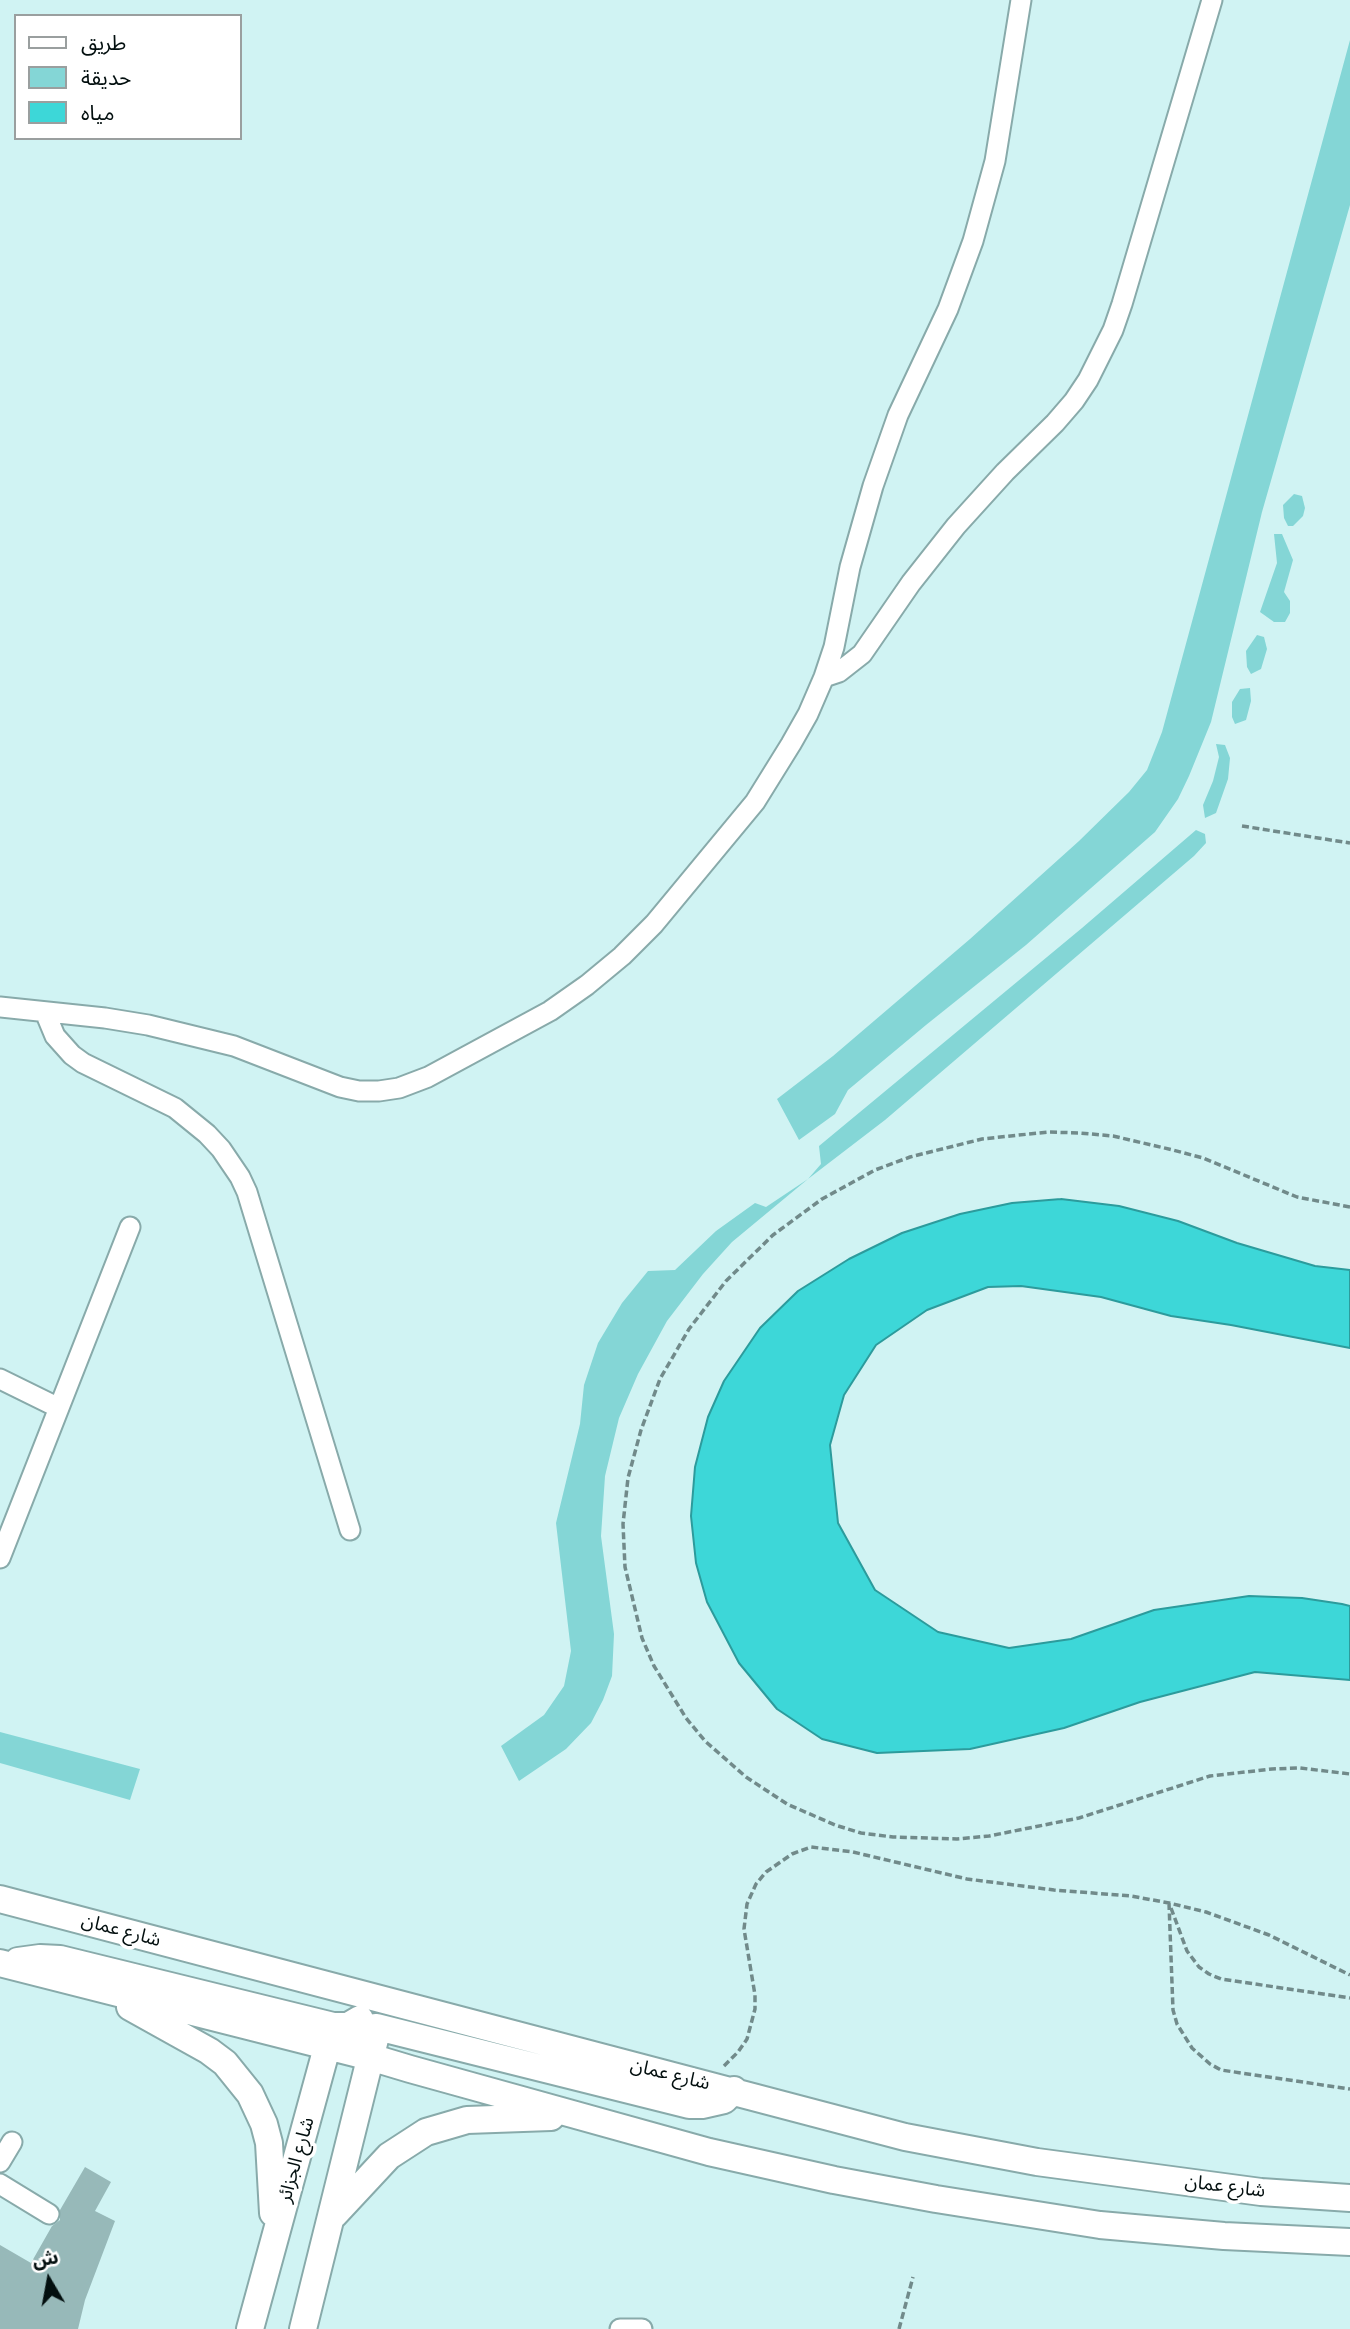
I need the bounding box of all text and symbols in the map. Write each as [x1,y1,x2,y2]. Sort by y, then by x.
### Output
legend [14,14,242,140]
text: طريق [81,31,126,56]
text: حديقة [81,66,131,91]
text: مياه [81,101,114,126]
street label: شارع عمان [79,1909,163,1953]
street label: شارع عمان [628,2054,712,2096]
street label: شارع الجزائر [274,2115,320,2205]
street label: شارع عمان [1183,2171,1267,2203]
north arrow [14,2245,84,2315]
text: ش [31,2246,60,2272]

